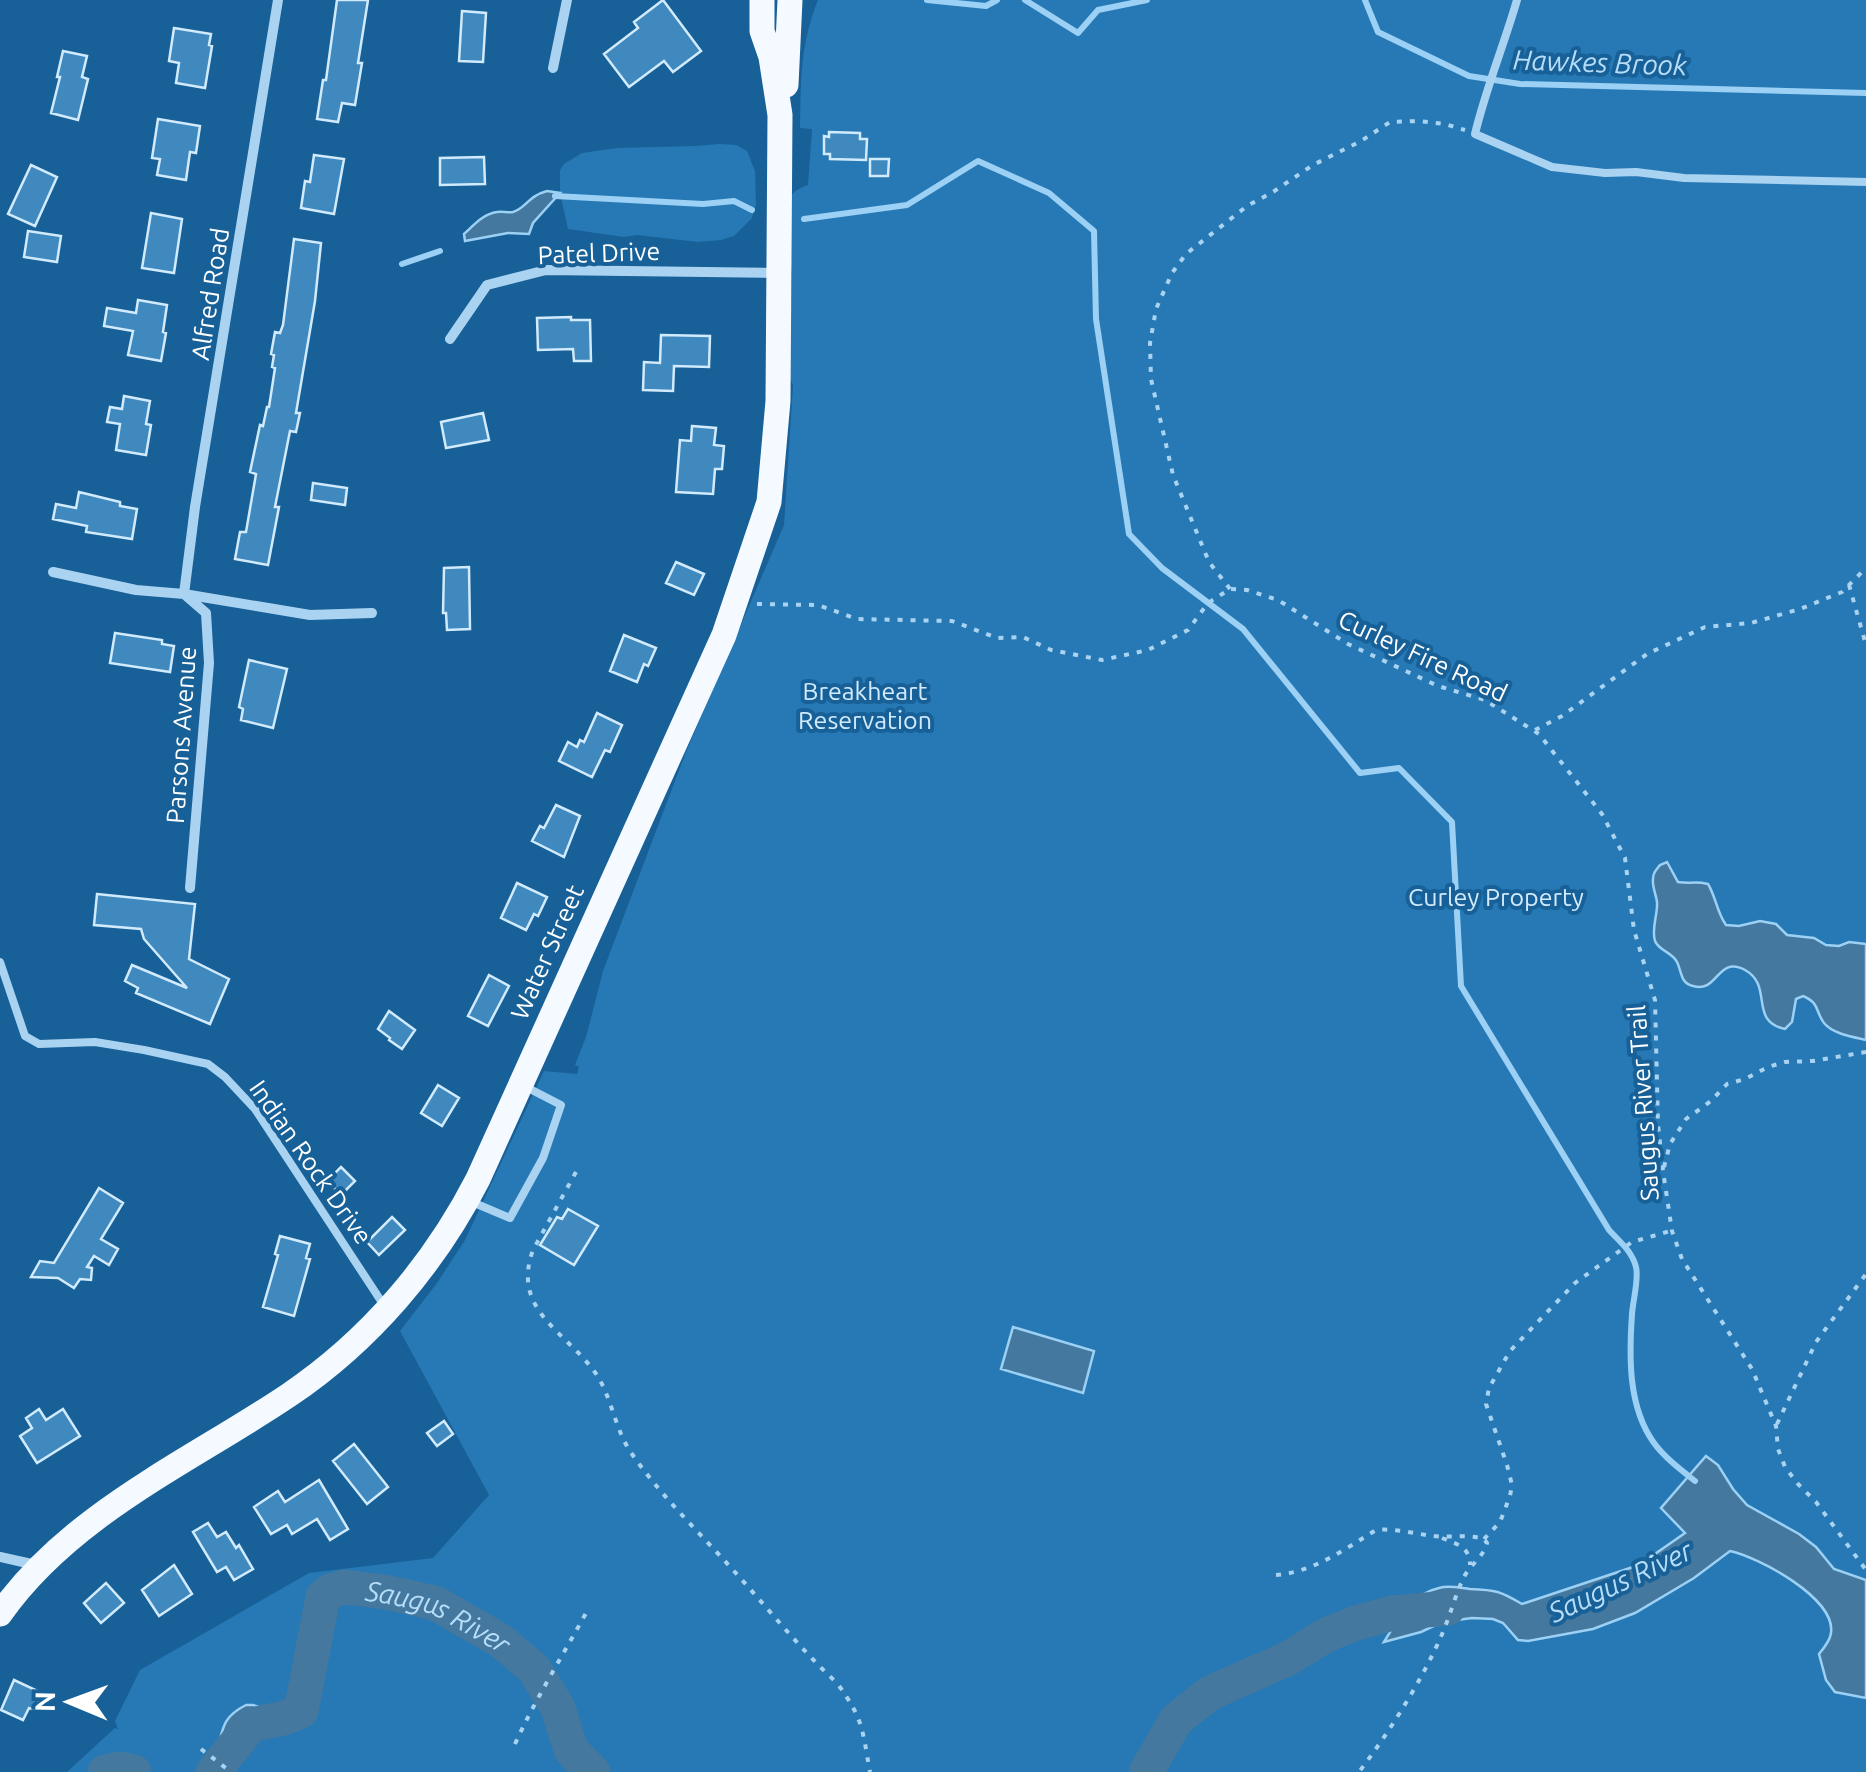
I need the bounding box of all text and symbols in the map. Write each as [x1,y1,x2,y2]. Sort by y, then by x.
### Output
water label: Hawkes Brook [1512,43,1688,81]
street label: Alfred Road [186,226,234,362]
street label: Patel Drive [537,237,661,269]
street label: Curley Fire Road [1334,605,1512,707]
street label: Parsons Avenue [161,645,201,825]
park label: Breakheart Reservation [798,677,932,734]
street label: Water Street [505,880,589,1023]
park label: Curley Property [1408,883,1584,911]
street label: Saugus River Trail [1622,1004,1664,1202]
street label: Indian Rock Drive [244,1075,378,1249]
water label: Saugus River [1542,1534,1698,1628]
water label: Saugus River [363,1574,518,1659]
north arrow [20,1652,120,1752]
text: N [29,1691,60,1712]

